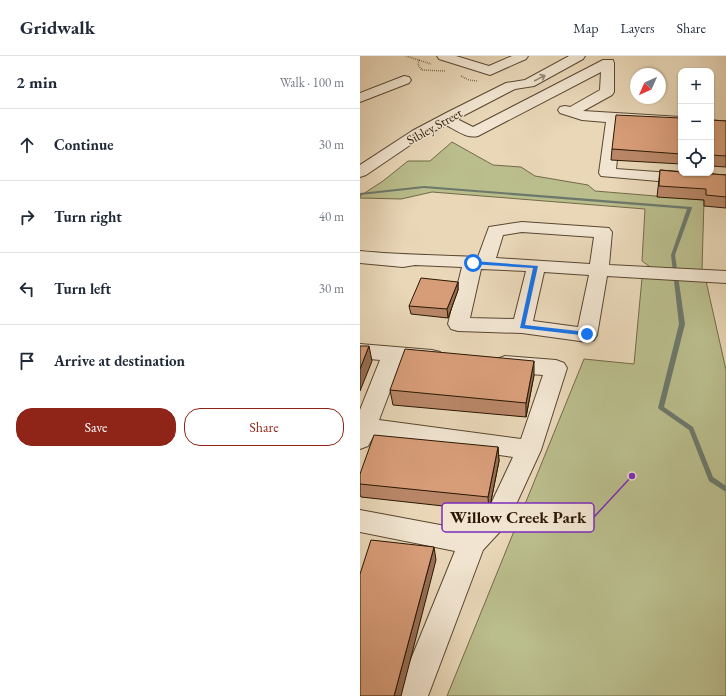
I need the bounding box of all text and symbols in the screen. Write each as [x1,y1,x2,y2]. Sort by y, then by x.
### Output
text: Gridwalk [20,15,95,40]
text: Map [573,19,598,37]
text: Layers [620,19,655,37]
text: Share [677,19,706,37]
north arrow [630,68,666,104]
map controls [678,68,714,176]
button: + [678,68,714,104]
text: 2 min [16,71,57,93]
one-way arrow [534,73,546,81]
text: Walk · 100 m [280,74,344,91]
street label: Sibley Street [404,104,465,149]
button: − [678,104,714,140]
icon: ahead [16,134,38,156]
text: Continue [54,135,114,154]
text: 30 m [319,136,344,153]
button: locate [678,140,714,176]
icon: right [16,206,38,228]
text: Turn right [54,207,122,226]
text: 40 m [319,208,344,225]
route start [464,254,482,272]
icon: left [16,278,38,300]
text: Turn left [54,279,111,298]
text: 30 m [319,280,344,297]
route end [578,325,596,343]
icon: arrive [16,350,38,372]
text: Arrive at destination [54,351,185,370]
button: Save [16,408,176,446]
button: Share [184,408,344,446]
callout: Willow Creek Park [442,503,594,532]
text: Willow Creek Park [450,506,587,528]

